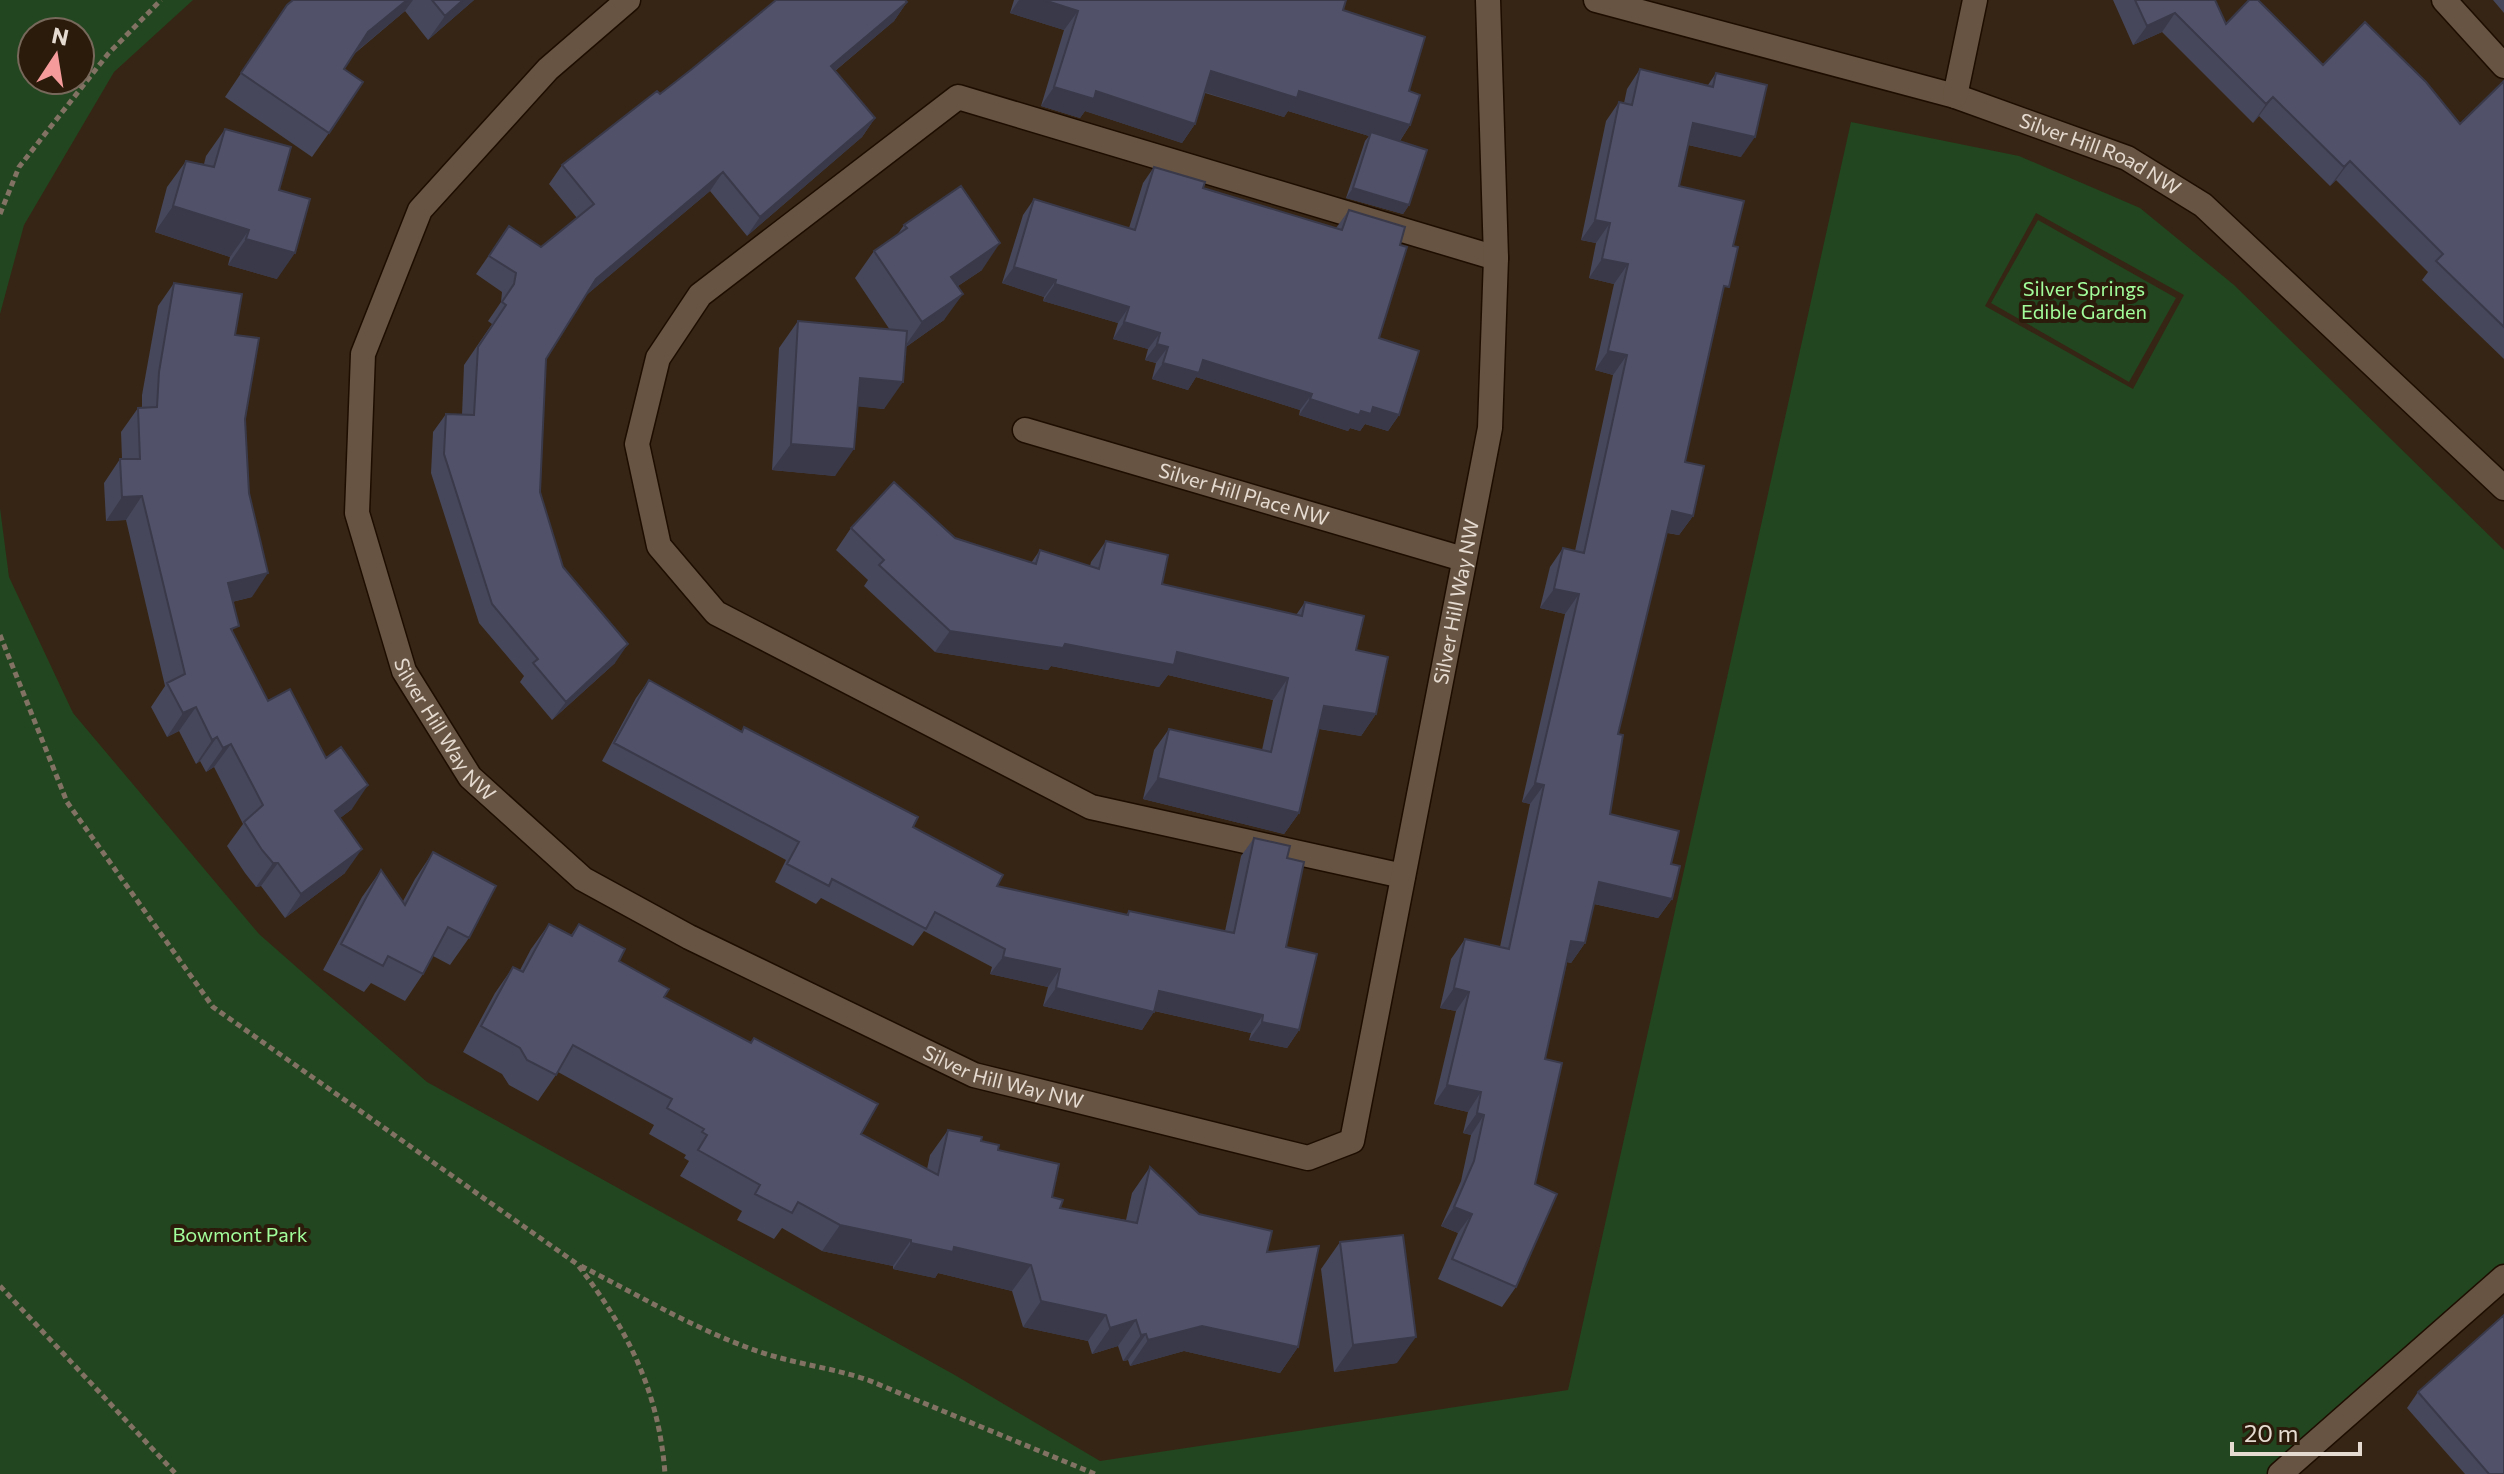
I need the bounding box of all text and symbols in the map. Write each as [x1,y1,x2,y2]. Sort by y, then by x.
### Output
north arrow [16,16,96,96]
text: N [49,21,71,51]
street label: Silver Hill Road NW [2016,107,2186,199]
park label: Silver Springs Edible Garden [2021,276,2147,323]
street label: Silver Hill Place NW [1156,457,1332,530]
street label: Silver Hill Way NW [1428,517,1483,686]
street label: Silver Hill Way NW [390,655,501,805]
street label: Silver Hill Way NW [919,1039,1086,1113]
park label: Bowmont Park [172,1222,308,1246]
scale bar [2232,1406,2360,1456]
text: 20 m [2244,1418,2298,1447]

